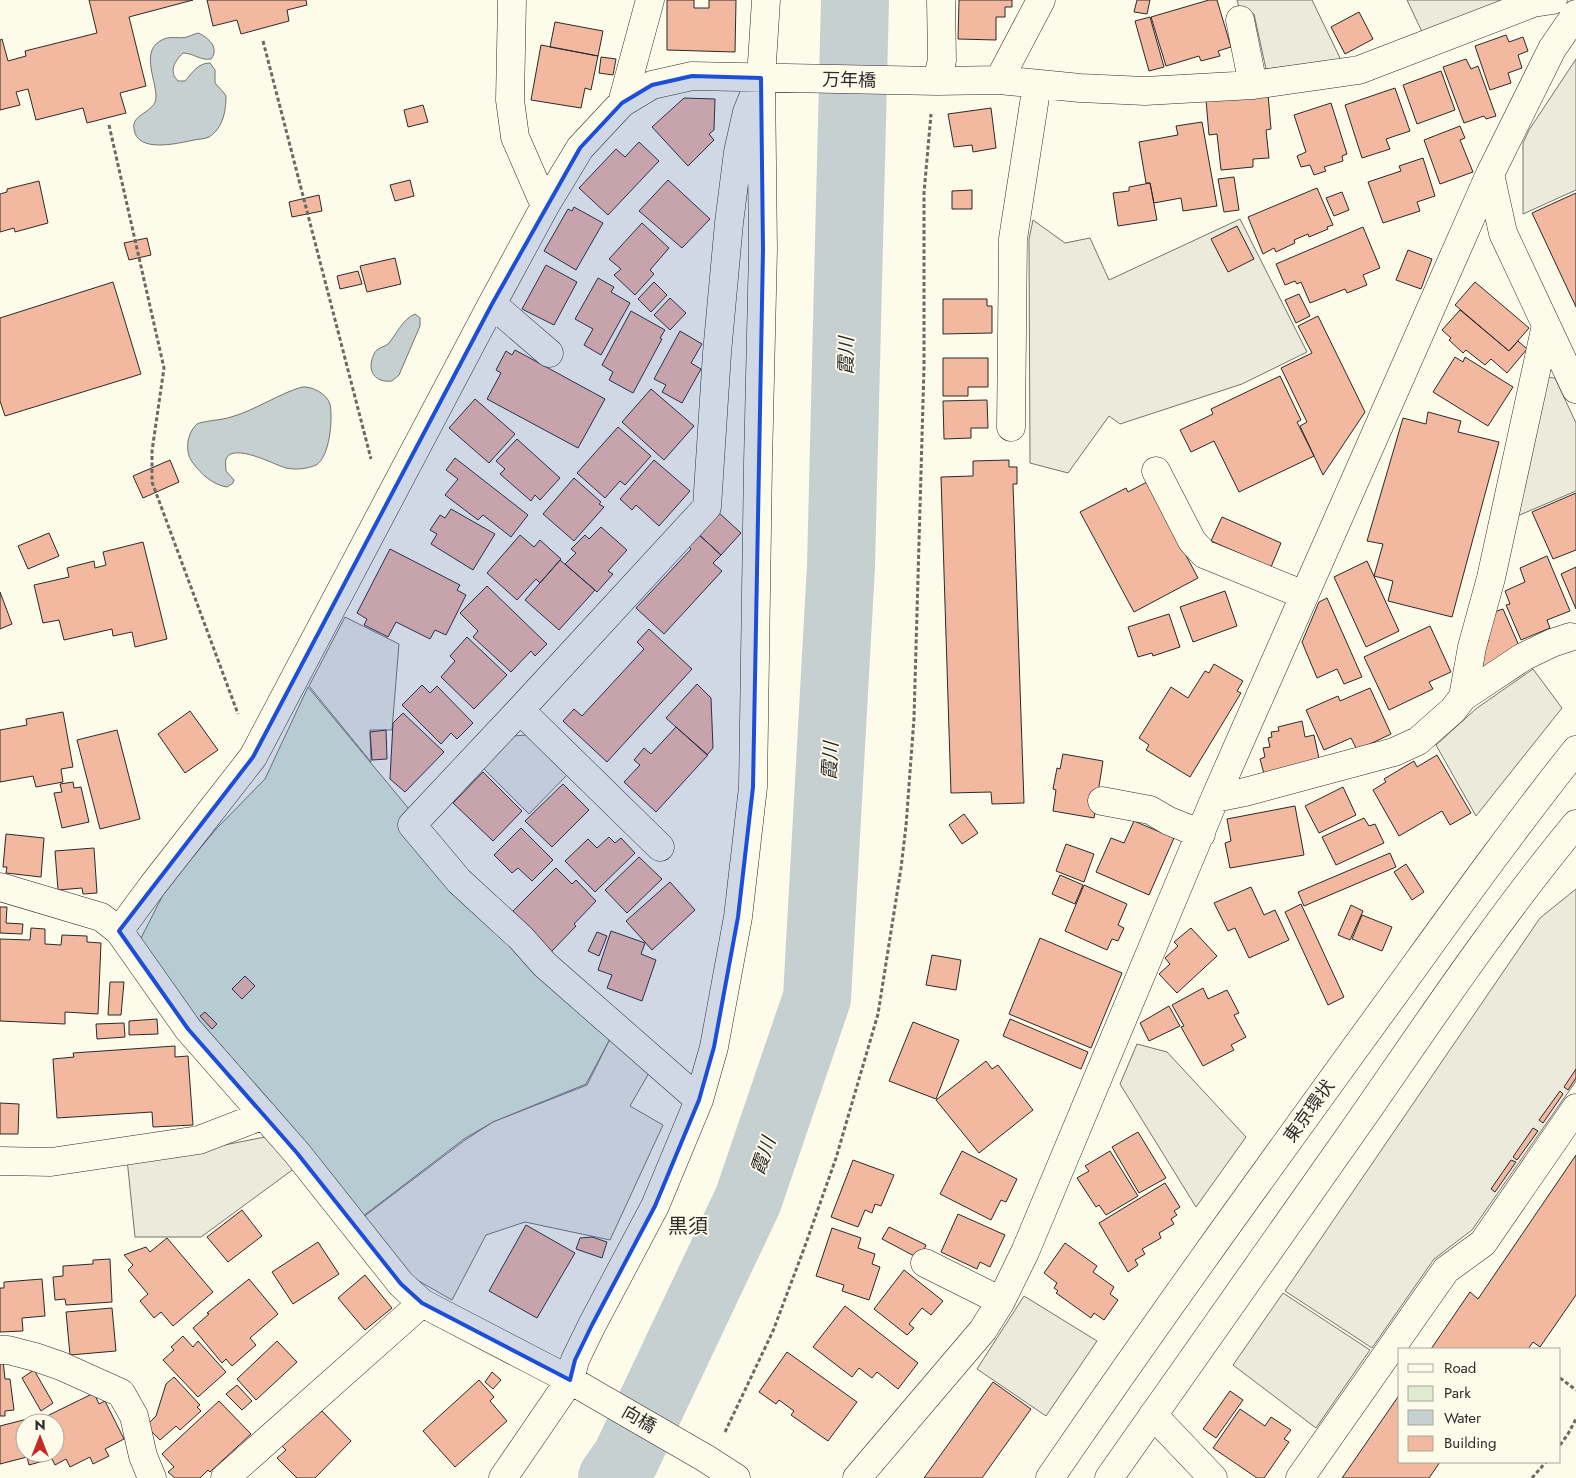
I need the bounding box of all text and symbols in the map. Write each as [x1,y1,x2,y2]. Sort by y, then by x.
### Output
street label: 万年橋 [822,67,876,93]
water label: 霞川 [832,335,860,375]
water label: 霞川 [816,739,845,781]
street label: 東京環状 [1277,1074,1341,1148]
water label: 霞川 [744,1132,783,1178]
district label: 黒須 [668,1212,708,1241]
legend [1398,1348,1561,1463]
text: Road [1444,1357,1476,1379]
text: Park [1444,1382,1471,1404]
street label: 向橋 [617,1399,661,1439]
text: Water [1444,1407,1482,1429]
north arrow [15,1413,65,1463]
text: N [34,1415,46,1435]
text: Building [1444,1432,1496,1454]

